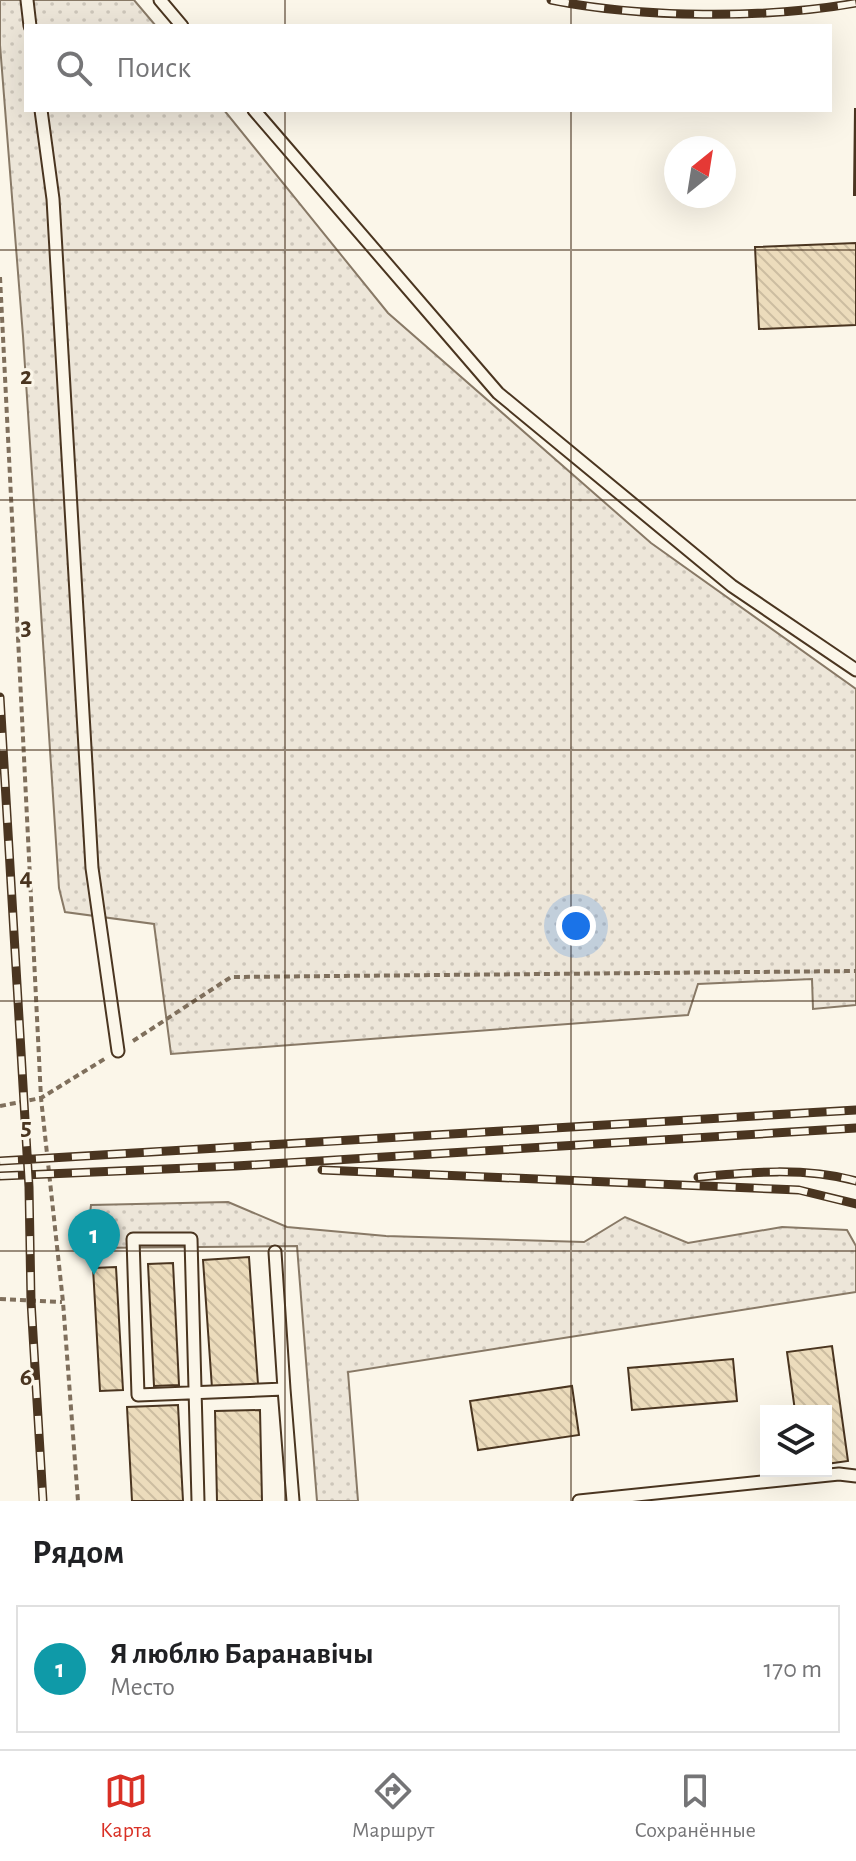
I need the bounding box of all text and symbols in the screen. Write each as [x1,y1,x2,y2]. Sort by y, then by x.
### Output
search box [24,24,832,112]
icon: search [52,46,96,90]
text: Поиск [116,53,191,83]
north arrow [664,136,736,208]
text: 2 [20,363,32,389]
text: 3 [20,614,32,640]
text: 4 [19,864,33,890]
your location [556,906,596,946]
text: 5 [20,1114,32,1140]
pin: 1 [68,1209,120,1275]
text: 6 [20,1364,32,1390]
map controls [760,1405,832,1477]
button: layers [760,1405,832,1477]
text: Рядом [32,1536,124,1570]
text: Я люблю Баранавічы [110,1639,374,1669]
text: 1 [55,1656,65,1682]
text: 170 m [763,1656,822,1682]
text: Место [110,1674,175,1700]
tab: Карта [100,1769,152,1843]
tab: Маршрут [352,1769,434,1843]
tab: Сохранённые [634,1769,756,1843]

